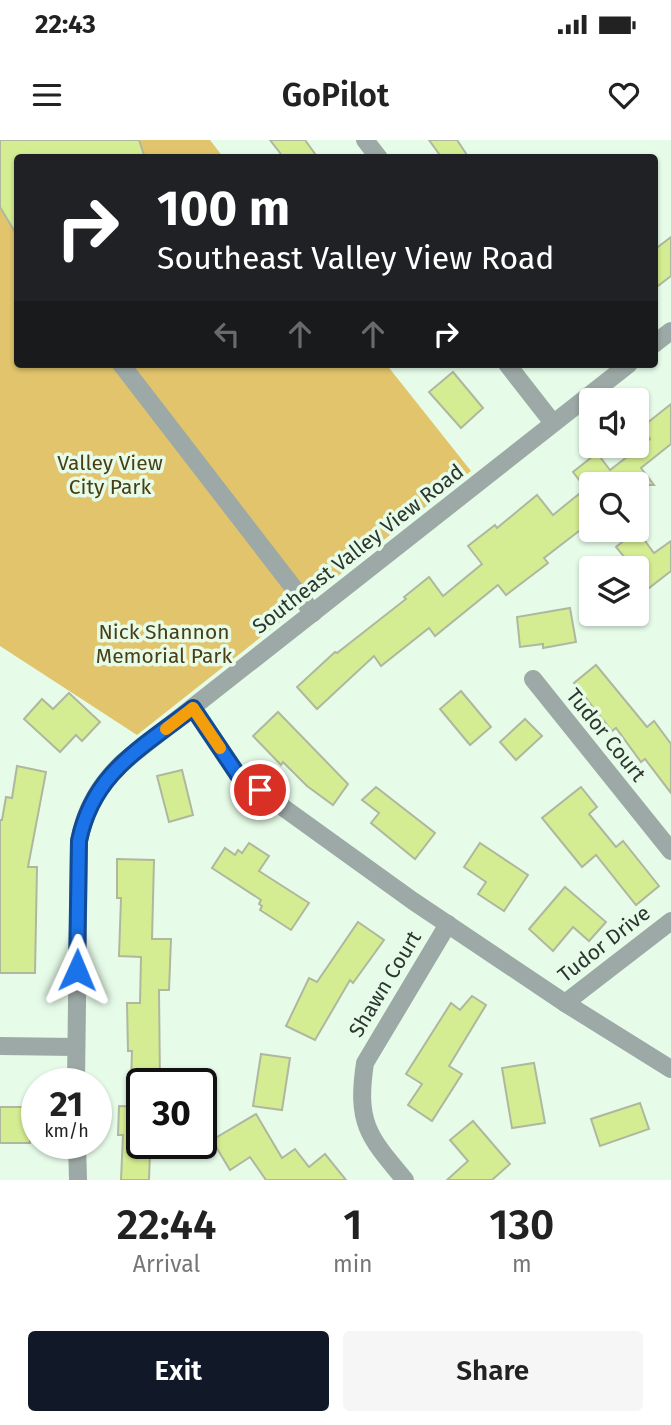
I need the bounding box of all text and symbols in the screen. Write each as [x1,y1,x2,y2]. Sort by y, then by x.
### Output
text: 22:43 [35,9,96,40]
icon: menu [28,76,66,114]
text: GoPilot [282,76,389,114]
icon: heart [605,76,643,114]
text: 100 m [157,179,290,238]
icon: right [42,182,133,273]
text: Southeast Valley View Road [157,239,554,277]
icon: left [208,315,246,353]
icon: ahead [281,315,319,353]
icon: ahead [354,315,392,353]
icon: right [427,315,465,353]
map controls [579,388,649,626]
button: sound [579,388,649,458]
park label: Valley View City Park [57,450,163,500]
street label: Southeast Valley View Road [247,458,469,640]
button: search [579,472,649,542]
button: layers [579,556,649,626]
park label: Nick Shannon Memorial Park [96,619,232,669]
street label: Tudor Court [561,683,652,787]
pin [230,760,290,820]
icon: arrive [241,771,279,809]
street label: Tudor Drive [553,900,655,988]
street label: Shawn Court [343,926,427,1042]
position arrow [40,933,114,1007]
speed limit sign: 30 [126,1068,217,1159]
text: 21 [50,1083,83,1125]
text: km/h [44,1120,89,1142]
text: 22:44 [117,1200,216,1250]
text: 1 [343,1200,362,1250]
text: 130 [489,1200,554,1250]
text: Arrival [133,1250,200,1278]
text: min [333,1250,373,1278]
text: m [512,1250,532,1278]
button: Exit [28,1331,329,1411]
button: Share [343,1331,643,1411]

